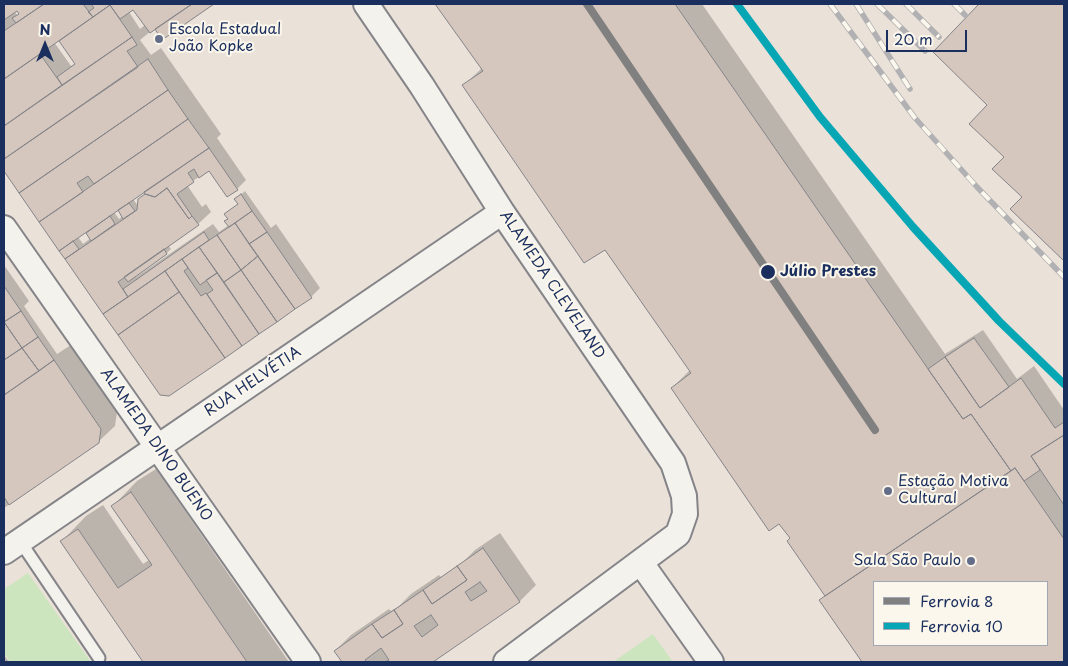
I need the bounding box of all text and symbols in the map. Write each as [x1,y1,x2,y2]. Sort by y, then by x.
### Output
text: N [39,19,51,40]
north arrow [20,20,70,70]
scale bar [888,20,969,52]
place label: Escola Estadual João Kopke [169,21,281,56]
text: 20 m [894,27,933,50]
marker: Escola Estadual João Kopke [153,33,165,45]
street label: ALAMEDA CLEVELAND [496,207,608,363]
marker: Júlio Prestes [759,263,777,281]
place label: Júlio Prestes [780,263,876,281]
street label: RUA HELVÉTIA [201,343,305,421]
street label: ALAMEDA DINO BUENO [96,365,216,525]
place label: Estação Motiva Cultural [898,473,1008,508]
marker: Estação Motiva Cultural [882,485,894,497]
place label: Sala São Paulo [854,552,961,570]
marker: Sala São Paulo [965,555,977,567]
legend [873,581,1048,646]
text: Ferrovia 8 [920,589,993,612]
text: Ferrovia 10 [920,614,1003,637]

